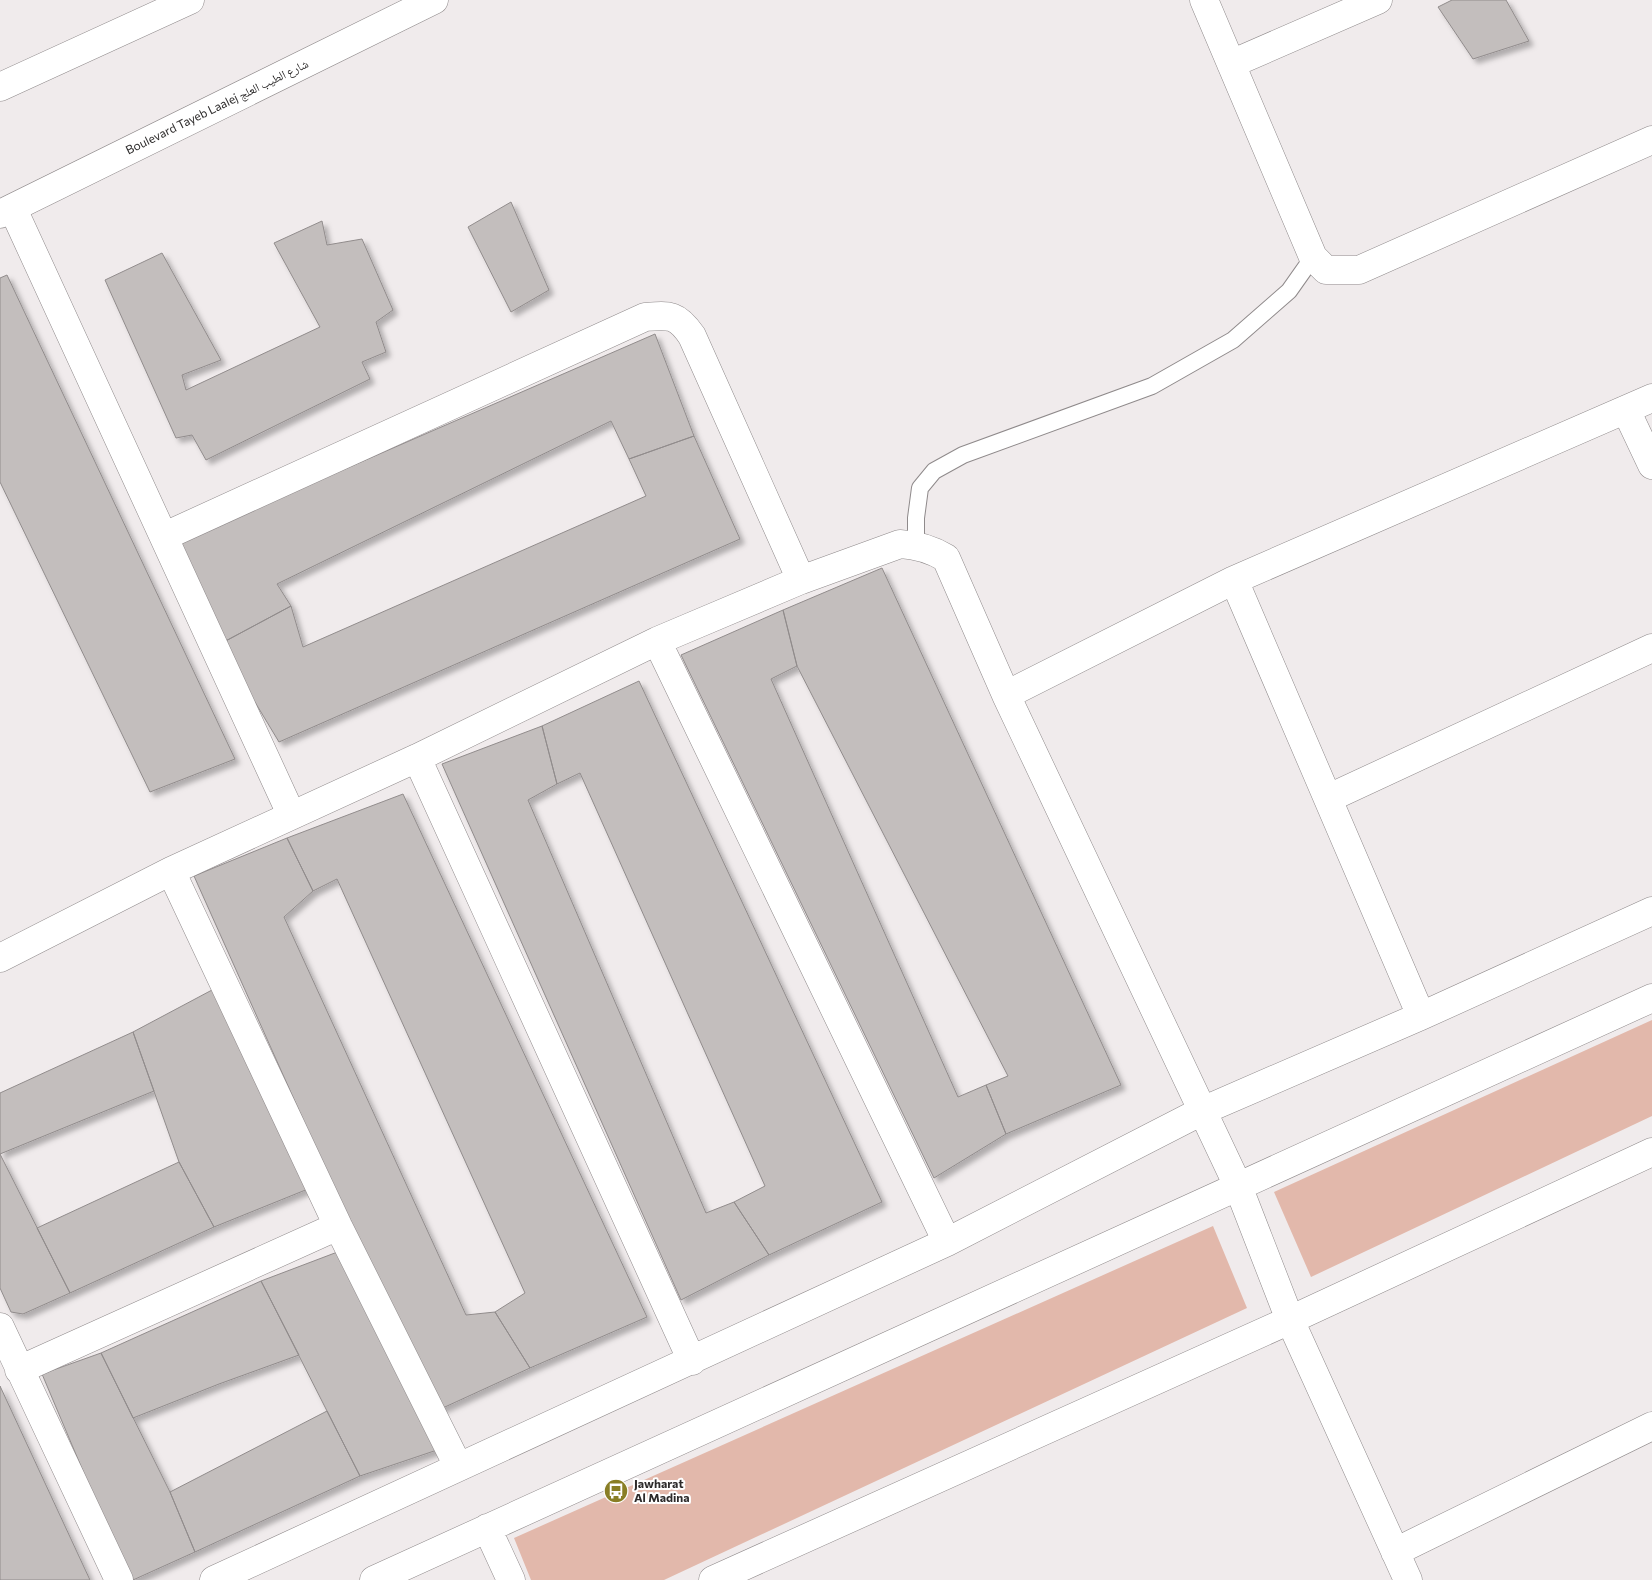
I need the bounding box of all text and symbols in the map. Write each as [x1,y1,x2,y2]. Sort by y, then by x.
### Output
street label: Boulevard Tayeb Laalej شارع الطيب العلج [123,56,311,158]
place label: Jawharat Al Madina [634,1476,690,1504]
bus stop icon: Jawharat Al Madina [603,1478,629,1504]

